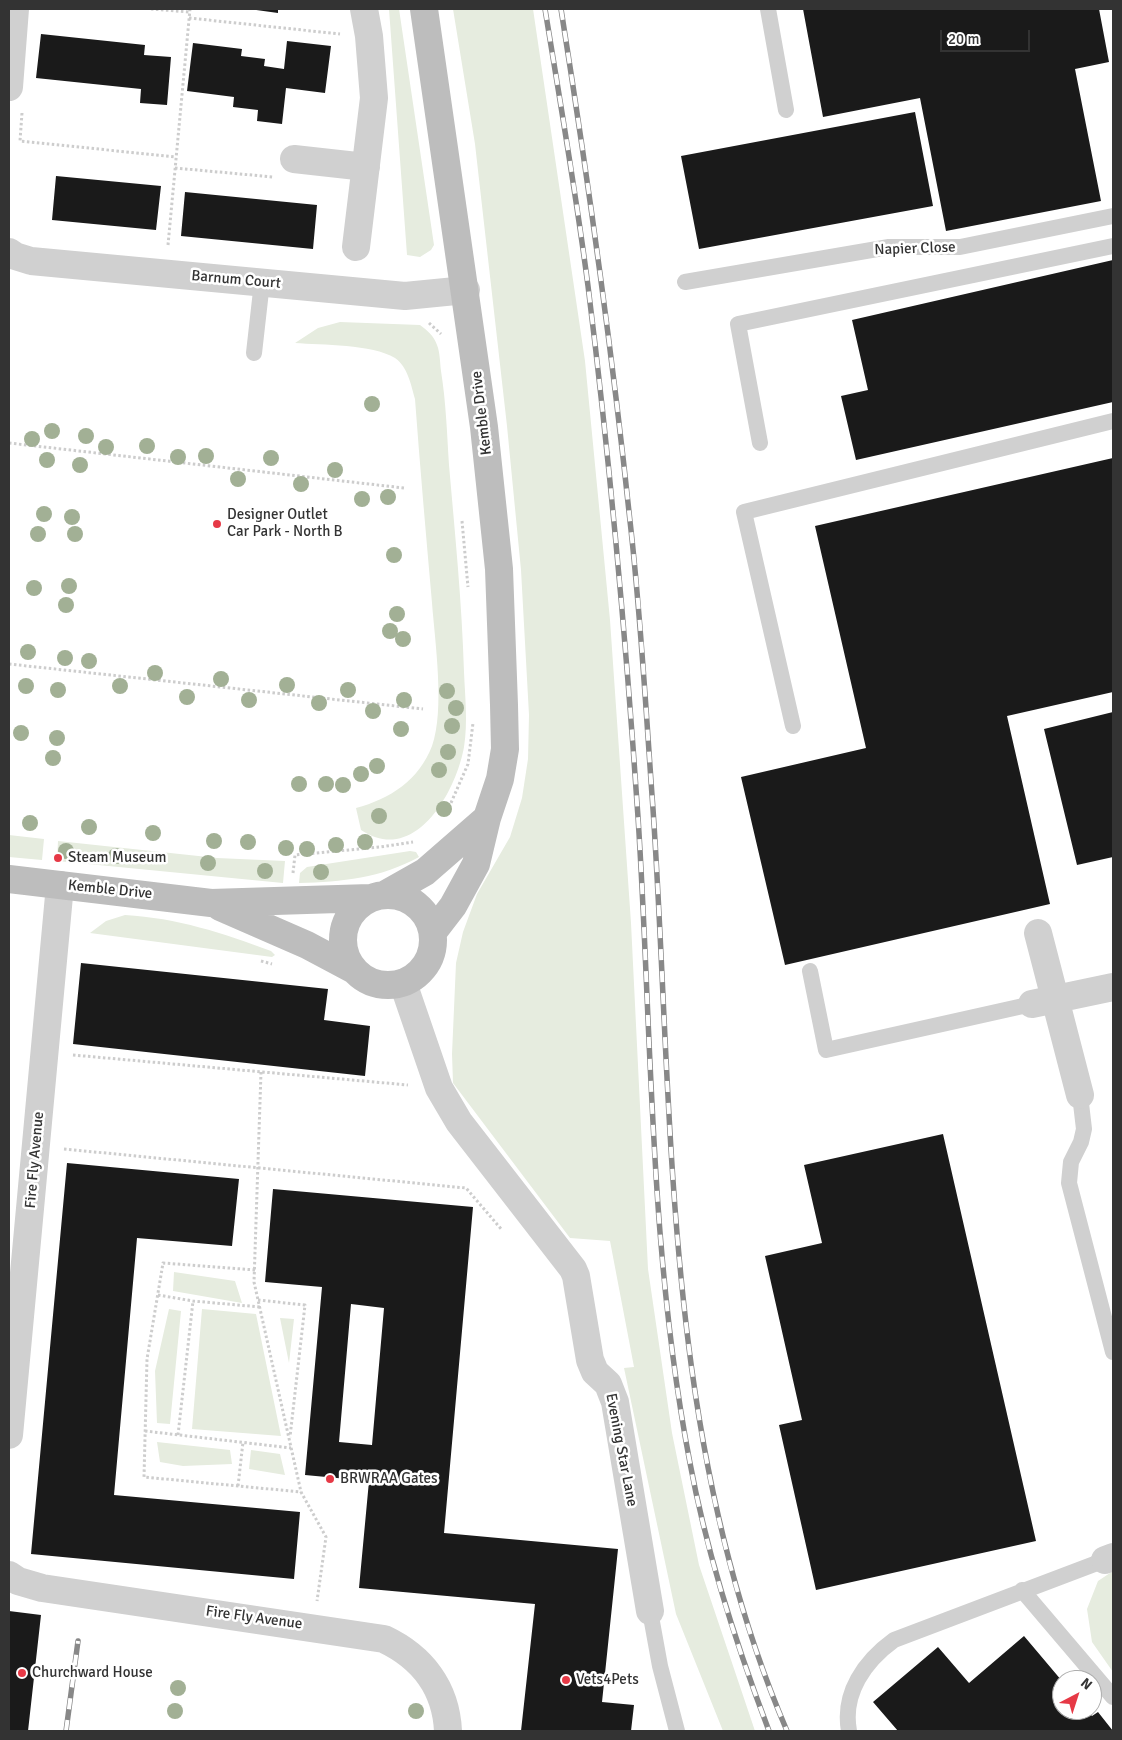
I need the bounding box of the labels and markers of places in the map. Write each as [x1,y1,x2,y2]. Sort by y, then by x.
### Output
place label: Designer Outlet Car Park - North B [227,506,343,541]
marker: Designer Outlet Car Park - North B [211,518,223,530]
place label: Steam Museum [68,849,166,867]
marker: Steam Museum [52,852,64,864]
place label: BRWRAA Gates [340,1470,438,1488]
marker: BRWRAA Gates [324,1473,336,1485]
place label: Churchward House [32,1664,153,1682]
marker: Churchward House [16,1667,28,1679]
place label: Vets4Pets [576,1671,639,1689]
marker: Vets4Pets [560,1674,572,1686]

